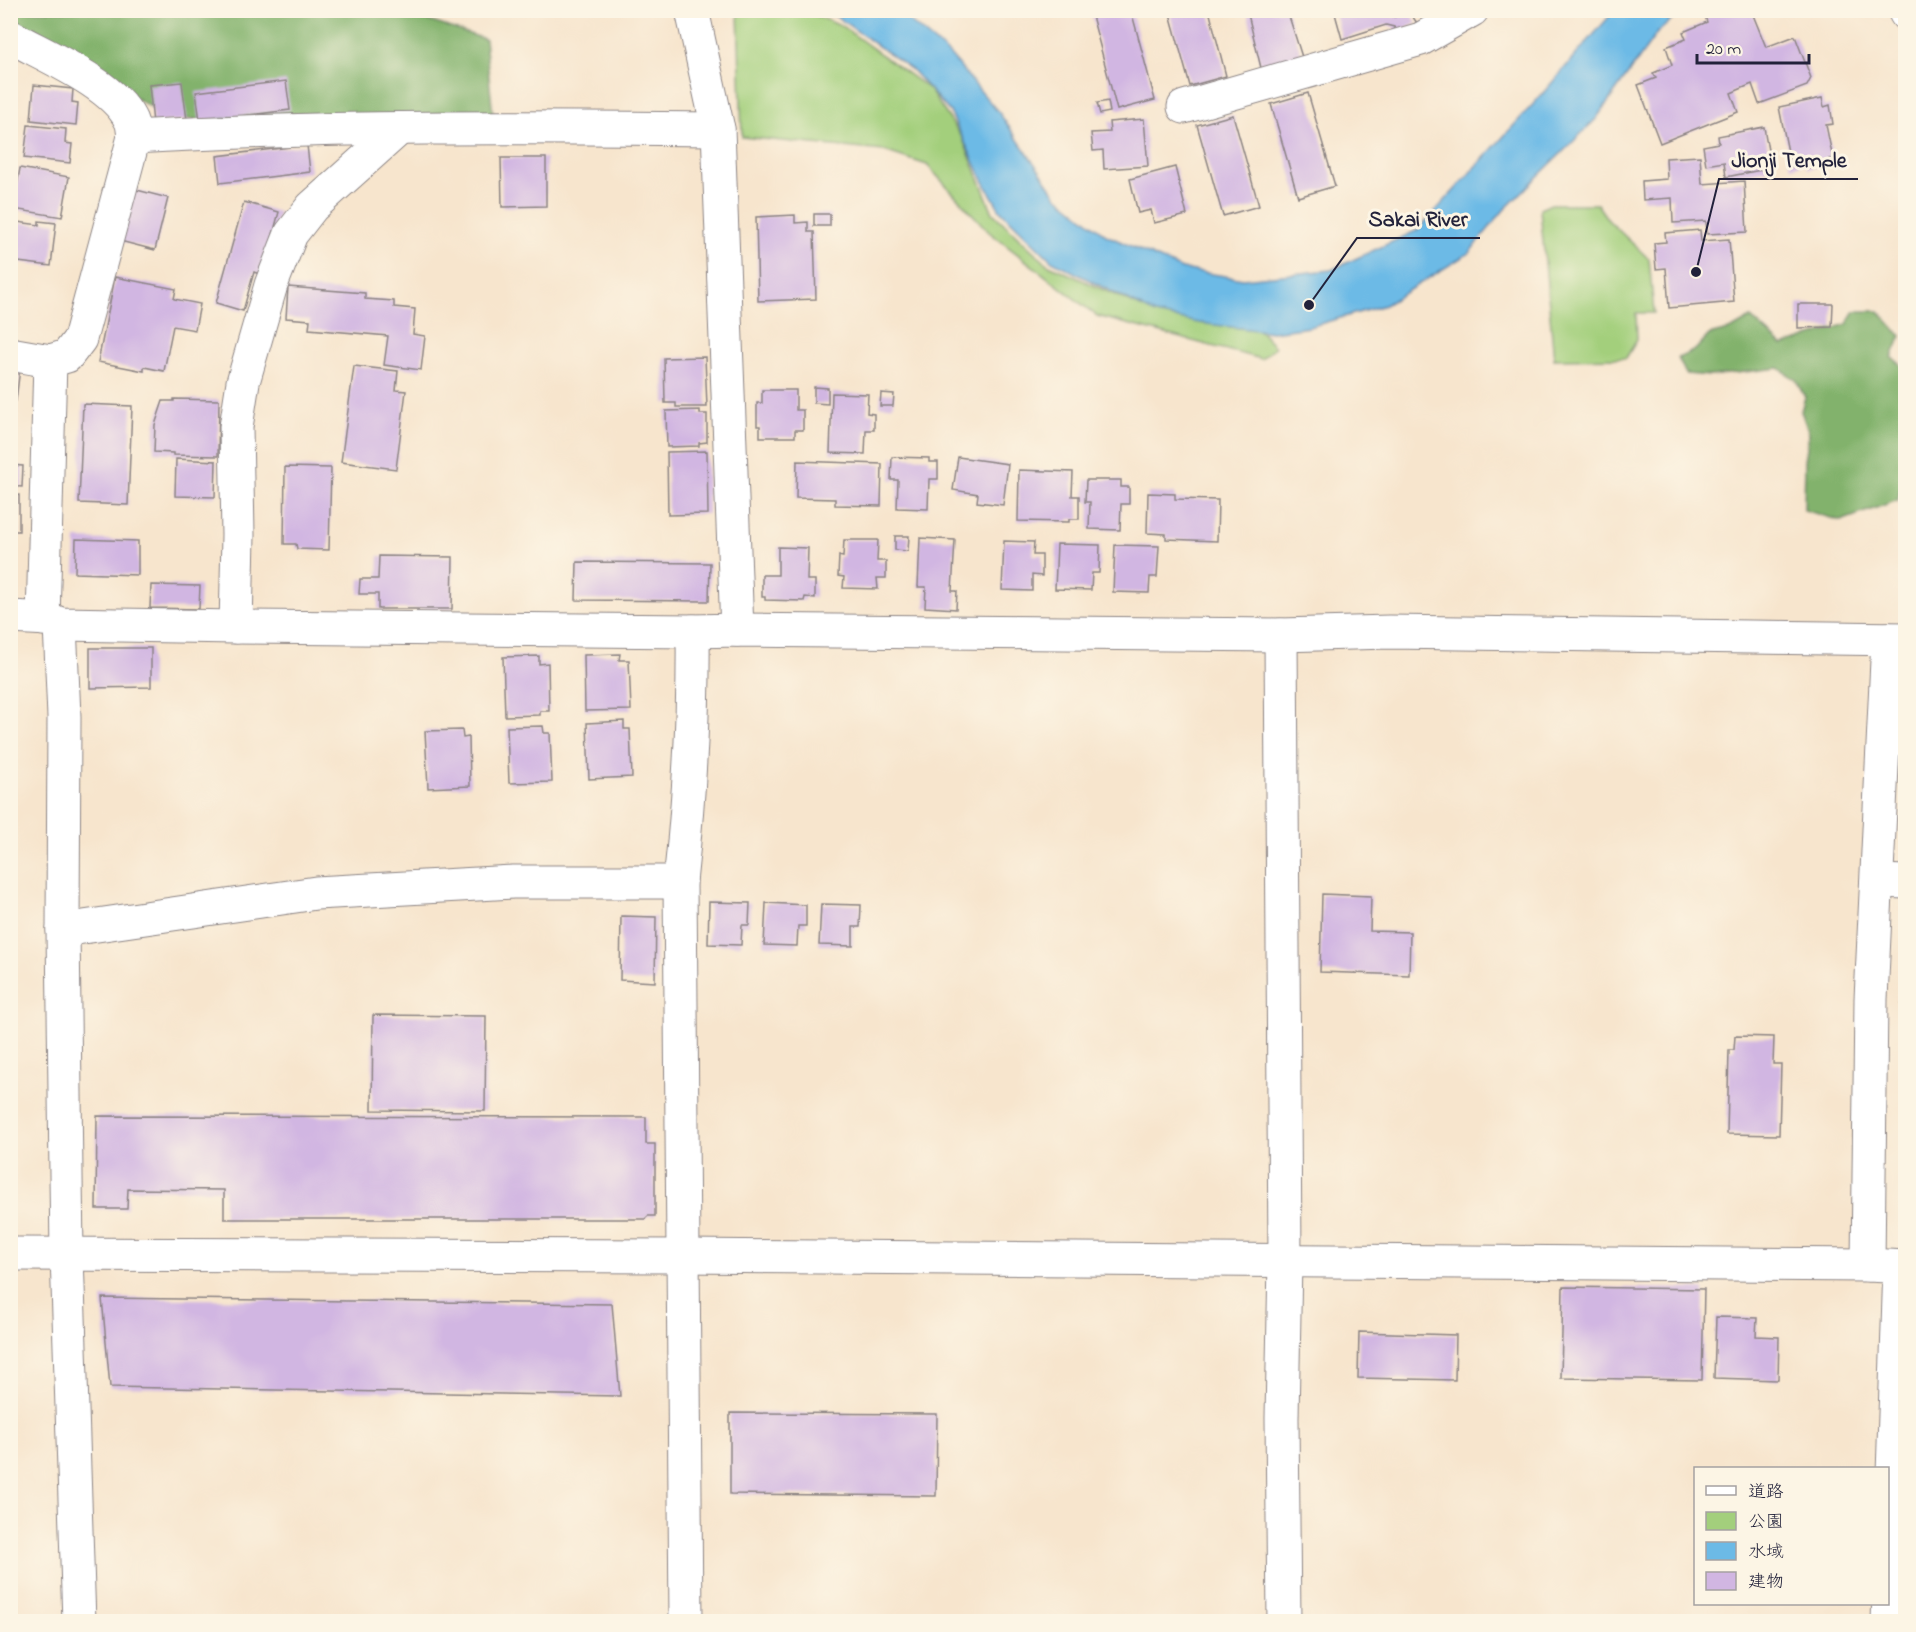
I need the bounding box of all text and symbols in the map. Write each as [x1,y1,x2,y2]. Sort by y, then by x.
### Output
scale bar [1697,27,1810,65]
text: 20 m [1706,37,1741,63]
callout: Jionji Temple [1719,139,1858,179]
text: Jionji Temple [1731,146,1848,178]
callout: Sakai River [1357,198,1480,238]
text: Sakai River [1369,205,1469,237]
legend [1694,1467,1889,1605]
text: 道路 [1748,1480,1784,1506]
text: 公園 [1748,1510,1784,1536]
text: 水域 [1748,1540,1784,1566]
text: 建物 [1748,1570,1784,1596]

